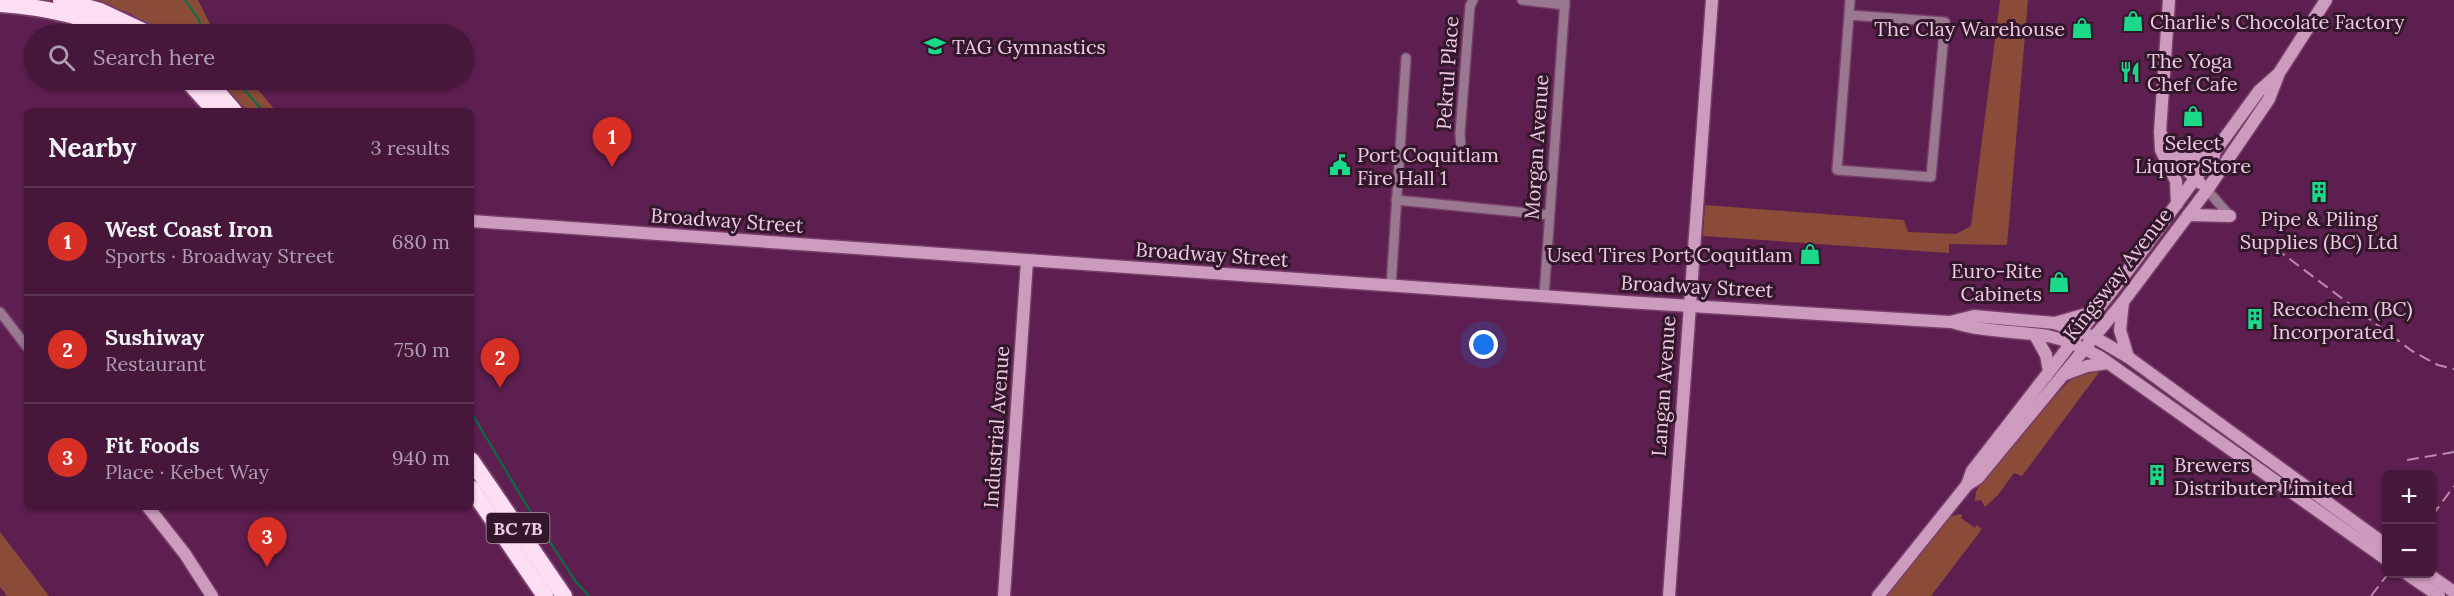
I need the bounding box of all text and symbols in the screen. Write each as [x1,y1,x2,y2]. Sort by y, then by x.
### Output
shop icon: Charlie's Chocolate Factory [2121,9,2145,33]
place label: Charlie's Chocolate Factory [2150,9,2405,34]
street label: Pekrul Place [1431,15,1463,131]
place label: The Clay Warehouse [1874,16,2065,41]
shop icon: The Clay Warehouse [2070,16,2094,40]
search box [24,24,474,90]
school or university icon: TAG Gymnastics [923,34,947,58]
place label: TAG Gymnastics [952,34,1106,59]
icon: search [45,41,78,74]
text: Search here [93,43,215,71]
place label: The Yoga Chef Cafe [2147,48,2238,96]
restaurant icon: The Yoga Chef Cafe [2118,60,2142,84]
street label: Morgan Avenue [1518,74,1554,220]
shop icon: Select Liquor Store [2181,104,2205,128]
pin: 1 [592,118,632,167]
place label: Select Liquor Store [2135,130,2251,178]
text: Nearby [48,131,136,164]
text: 3 results [371,135,450,160]
place label: Port Coquitlam Fire Hall 1 [1357,142,1499,190]
public building icon: Port Coquitlam Fire Hall 1 [1328,153,1352,177]
building icon: Pipe & Piling Supplies (BC) Ltd [2307,180,2331,204]
street label: Broadway Street [650,202,805,238]
street label: Kingsway Avenue [2057,203,2177,345]
place label: Pipe & Piling Supplies (BC) Ltd [2240,206,2398,255]
text: West Coast Iron [105,215,273,243]
text: 1 [63,229,72,254]
text: 680 m [392,229,450,254]
street label: Broadway Street [1135,236,1290,272]
place label: Used Tires Port Coquitlam [1547,242,1793,267]
shop icon: Used Tires Port Coquitlam [1798,242,1822,266]
text: Sports · Broadway Street [105,243,334,268]
place label: Euro-Rite Cabinets [1951,258,2042,306]
street label: Broadway Street [1620,270,1774,303]
shop icon: Euro-Rite Cabinets [2047,270,2071,294]
place label: Recochem (BC) Incorporated [2272,296,2413,344]
building icon: Recochem (BC) Incorporated [2243,307,2267,331]
street label: Langan Avenue [1646,315,1680,457]
text: Sushiway [105,323,204,351]
your location [1469,330,1498,359]
text: 2 [62,337,73,362]
text: 750 m [394,337,450,362]
pin: 2 [480,338,520,388]
street label: Industrial Avenue [978,345,1014,509]
text: Restaurant [105,351,206,376]
text: Fit Foods [105,431,200,459]
text: 3 [62,445,73,470]
text: 940 m [392,445,450,470]
place label: Brewers Distributer Limited [2174,452,2353,500]
text: Place · Kebet Way [105,459,269,484]
building icon: Brewers Distributer Limited [2145,463,2169,487]
map controls [2382,470,2436,578]
button: + [2382,470,2436,524]
road number: BC 7B [486,513,550,543]
pin: 3 [248,518,286,567]
button: − [2382,524,2436,578]

